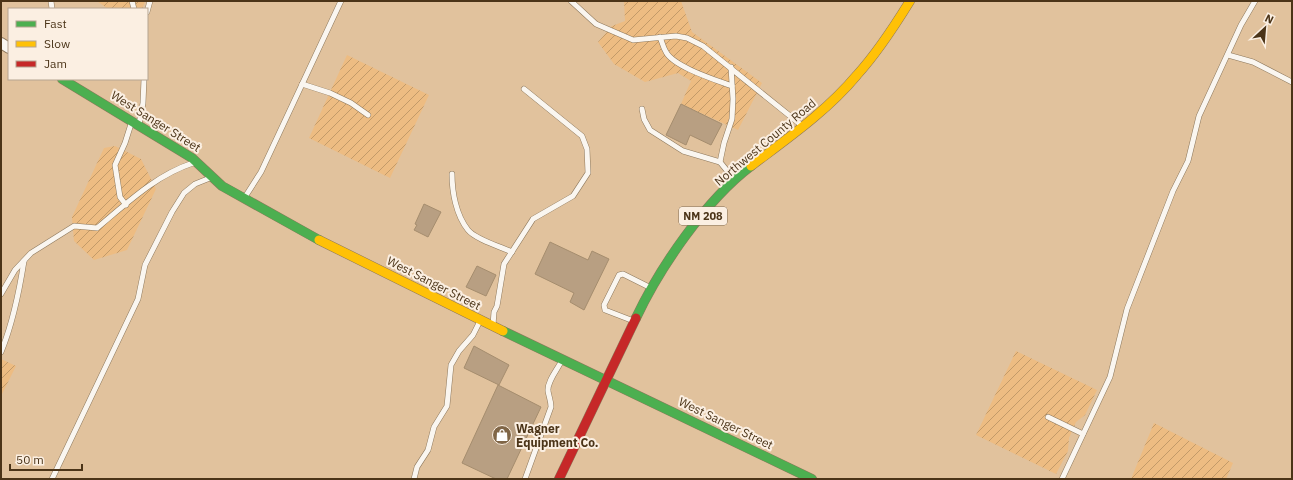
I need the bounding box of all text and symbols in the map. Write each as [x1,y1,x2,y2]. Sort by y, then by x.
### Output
legend [8,8,148,80]
north arrow [1245,8,1285,48]
text: N [1263,11,1276,27]
text: Fast [44,16,67,31]
text: Slow [44,36,70,51]
text: Jam [44,56,67,71]
street label: West Sanger Street [108,87,204,155]
street label: Northwest County Road [711,95,819,189]
road number: NM 208 [679,207,727,225]
street label: West Sanger Street [385,253,483,313]
street label: West Sanger Street [676,394,776,452]
place label: Wagner Equipment Co. [516,421,599,450]
shop icon: Wagner Equipment Co. [491,424,513,446]
scale bar [10,446,82,472]
text: 50 m [16,452,44,467]

